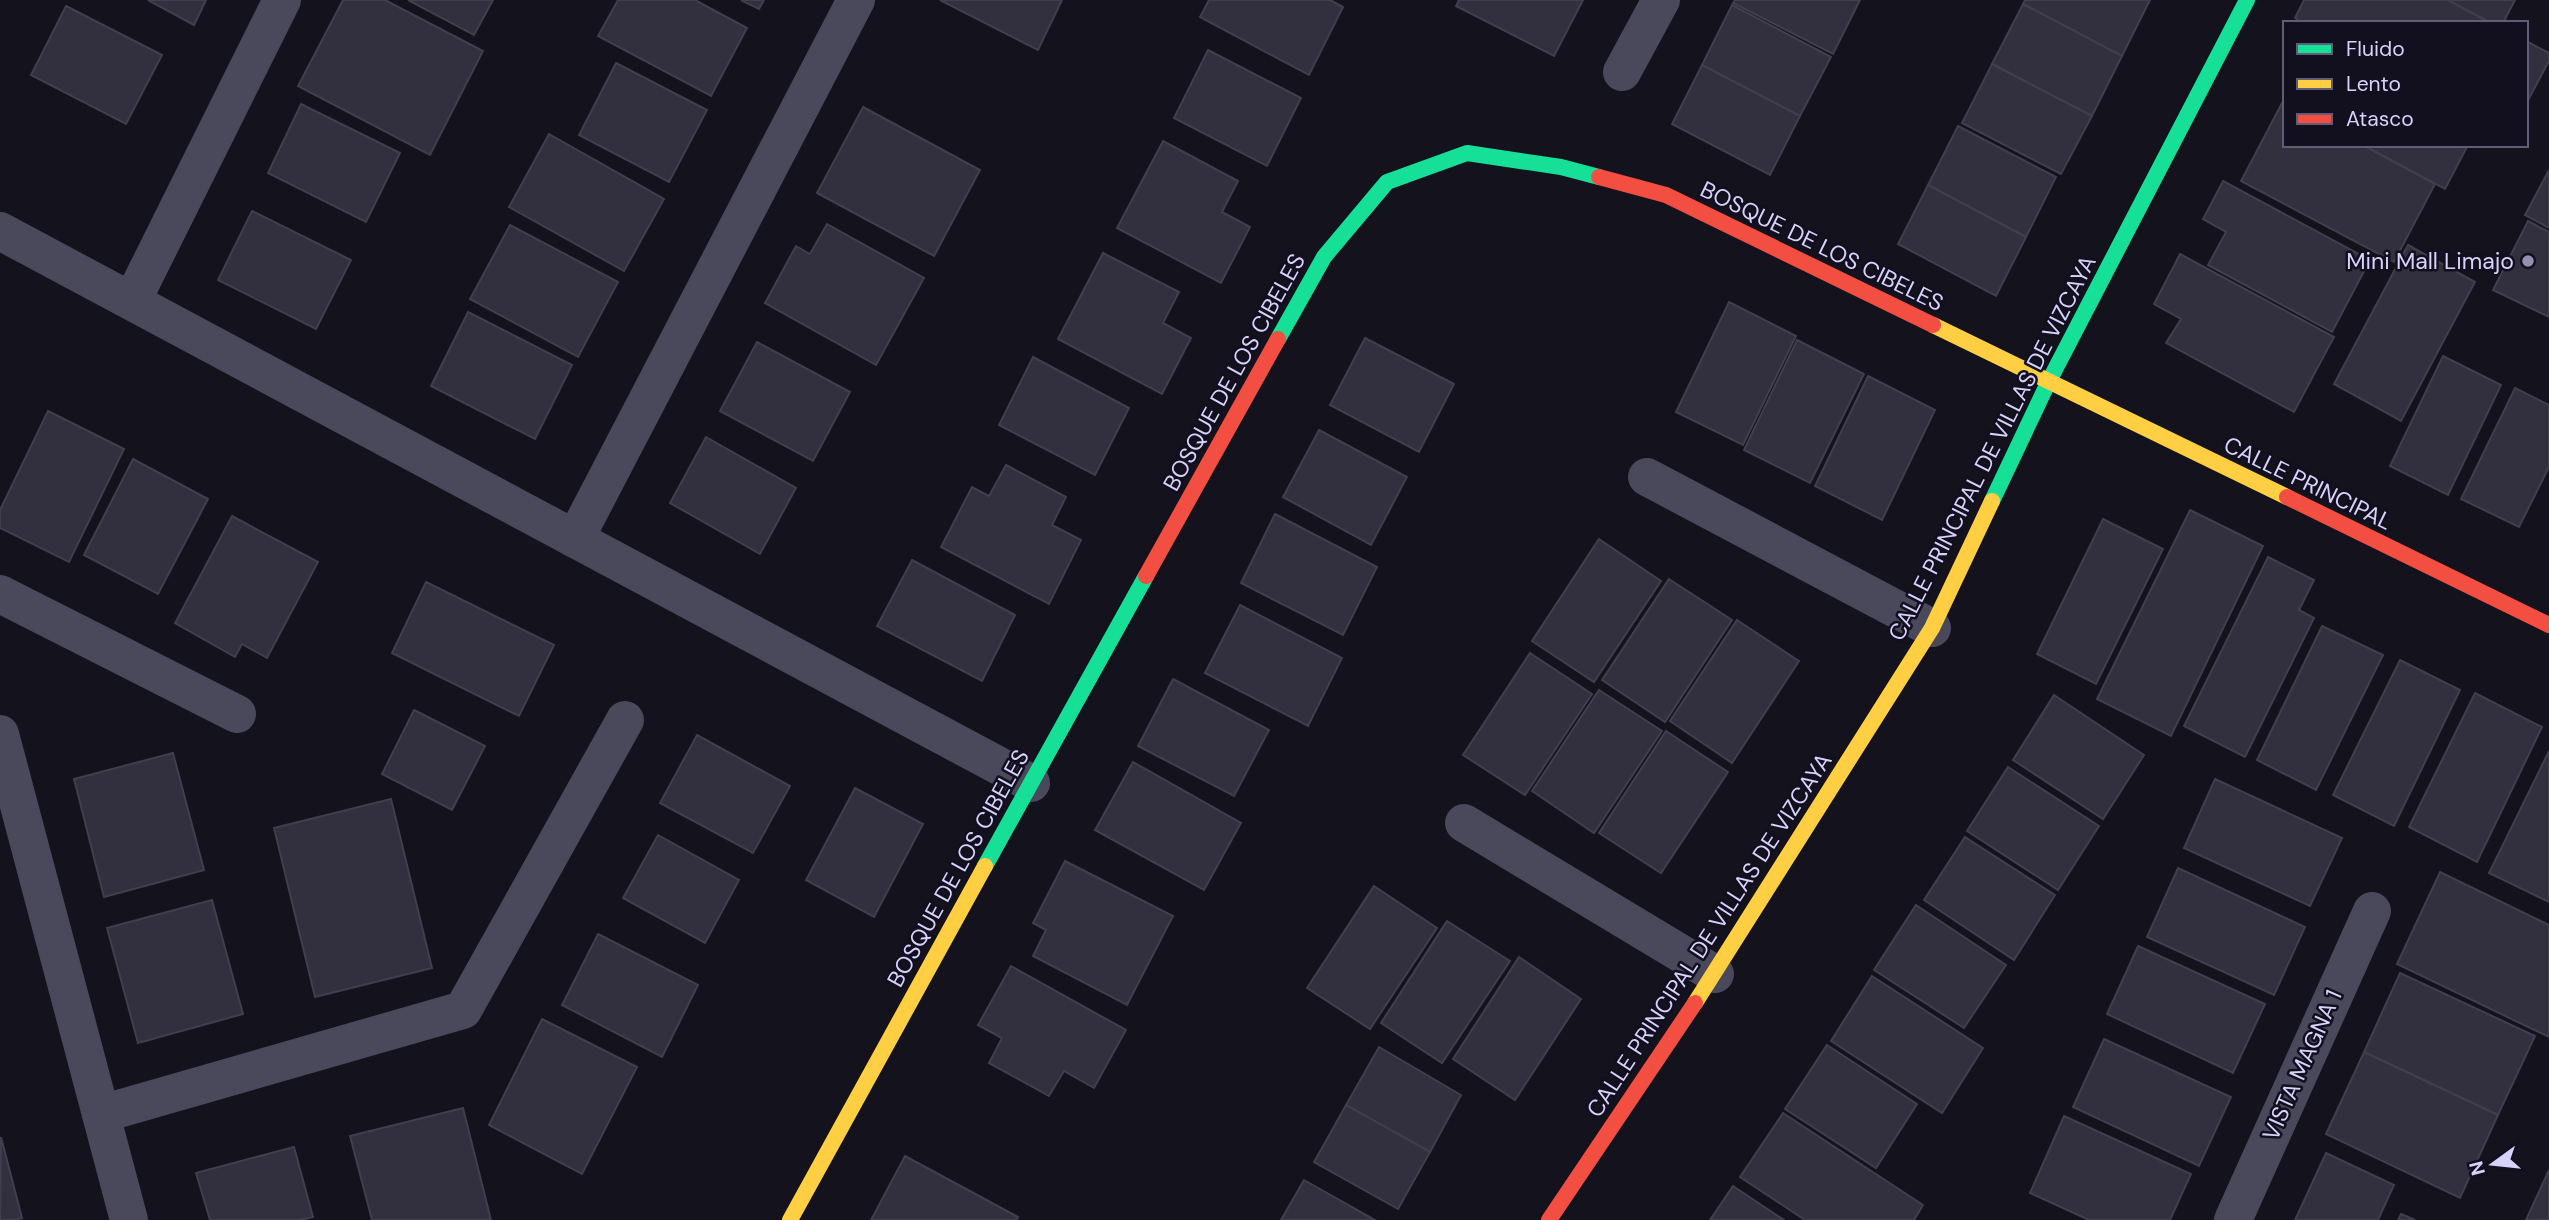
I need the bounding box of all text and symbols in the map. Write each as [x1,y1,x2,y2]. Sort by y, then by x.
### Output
legend [2283,21,2528,147]
text: Fluido [2346,35,2405,63]
text: Lento [2346,70,2401,98]
text: Atasco [2346,105,2414,133]
street label: BOSQUE DE LOS CIBELES [1695,174,1949,318]
place label: Mini Mall Limajo [2346,246,2514,276]
street label: BOSQUE DE LOS CIBELES [1156,248,1312,496]
street label: CALLE PRINCIPAL DE VILLAS DE VIZCAYA [1881,250,2103,646]
marker: Mini Mall Limajo [2520,253,2536,269]
street label: CALLE PRINCIPAL [2219,429,2397,537]
street label: BOSQUE DE LOS CIBELES [880,744,1036,992]
street label: CALLE PRINCIPAL DE VILLAS DE VIZCAYA [1580,747,1838,1123]
street label: VISTA MAGNA 1 [2255,985,2349,1145]
north arrow [2458,1129,2528,1199]
text: N [2463,1158,2491,1178]

